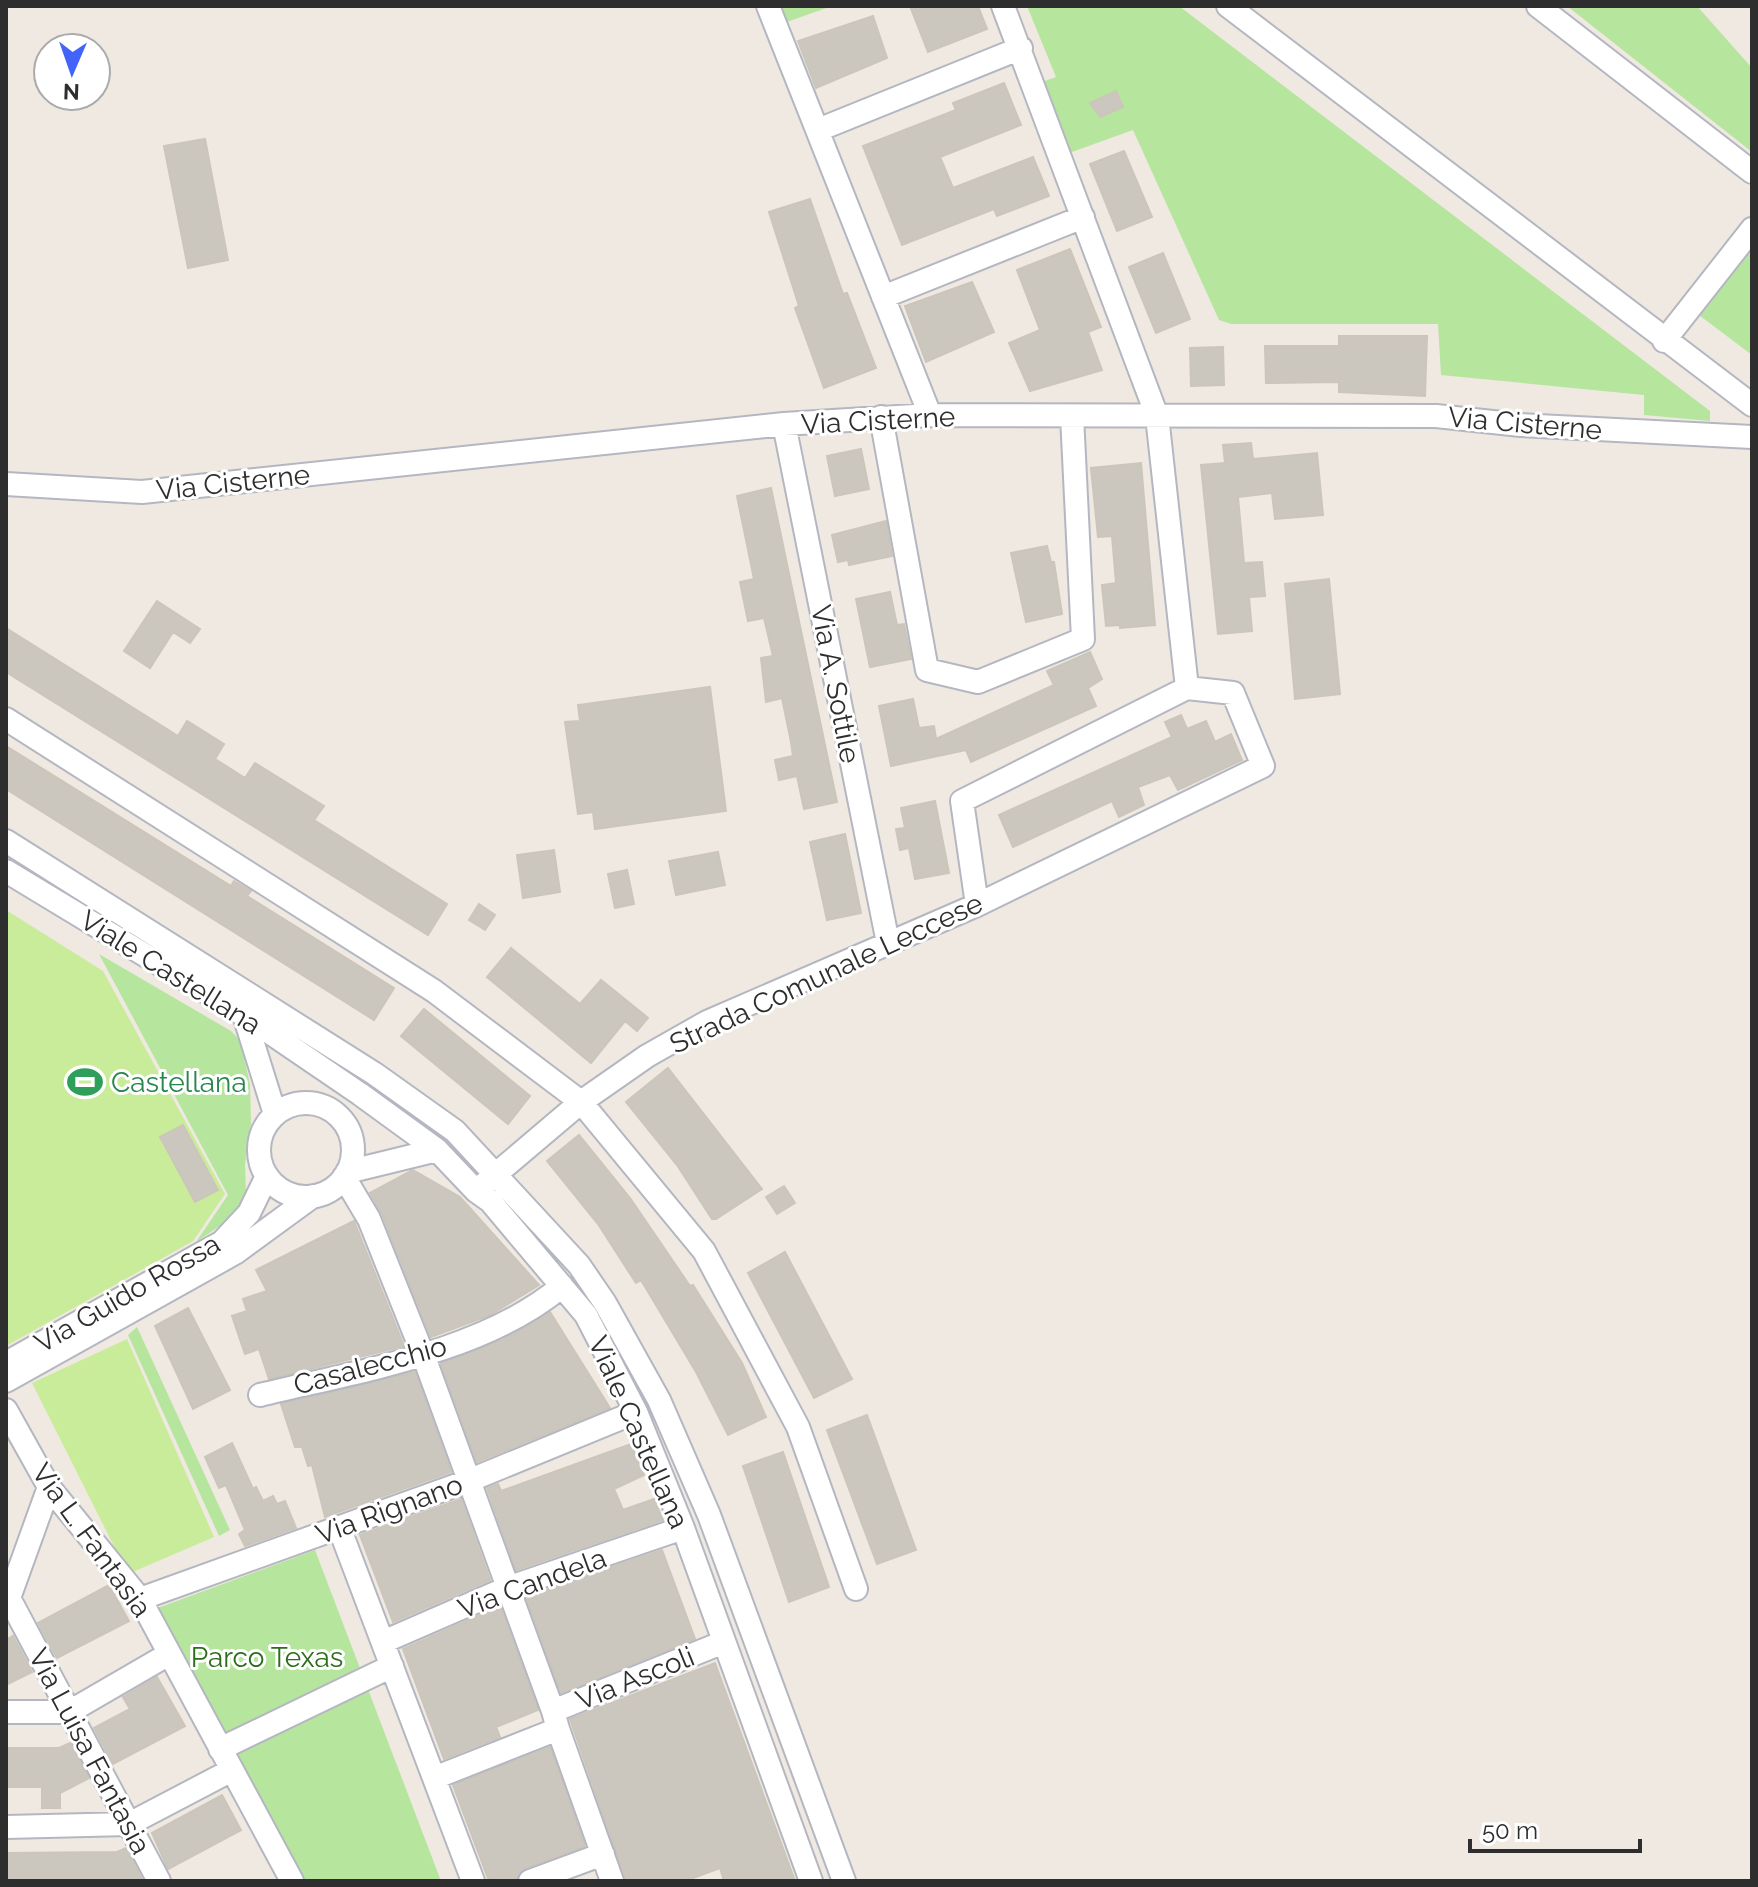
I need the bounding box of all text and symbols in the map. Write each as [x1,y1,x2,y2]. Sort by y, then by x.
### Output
north arrow [32,32,112,112]
text: N [62,79,80,105]
street label: Via Cisterne [800,400,956,441]
street label: Via Cisterne [1447,400,1603,447]
street label: Via Cisterne [154,458,312,507]
street label: Via A. Sottile [804,602,867,766]
street label: Strada Comunale Leccese [665,886,988,1061]
street label: Viale Castellana [74,904,267,1041]
sports icon: Castellana [66,1063,104,1101]
place label: Castellana [111,1066,247,1099]
street label: Via Guido Rossa [29,1227,226,1360]
street label: Casalecchio [290,1329,450,1402]
street label: Viale Castellana [581,1331,696,1534]
street label: Via L. Fantasia [25,1457,158,1624]
street label: Via Rignano [311,1468,467,1551]
street label: Via Candela [454,1541,611,1625]
street label: Via Ascoli [571,1640,699,1717]
park label: Parco Texas [191,1641,343,1674]
street label: Via Luisa Fantasia [21,1643,158,1860]
scale bar [1470,1803,1640,1853]
text: 50 m [1482,1816,1538,1845]

